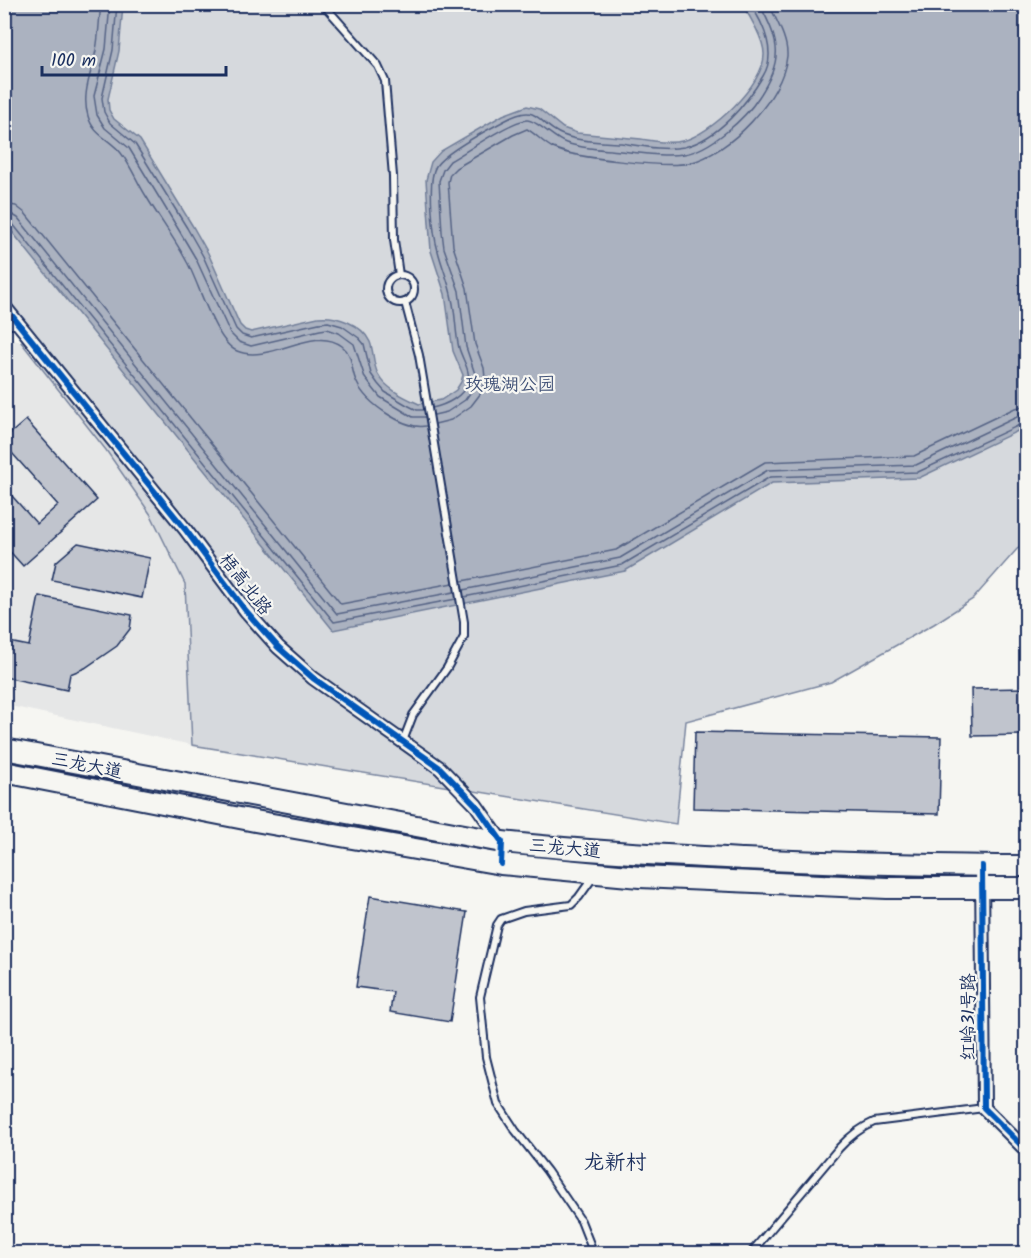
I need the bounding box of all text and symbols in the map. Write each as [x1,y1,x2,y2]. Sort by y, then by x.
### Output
scale bar [42,39,226,77]
text: 100 m [51,47,96,76]
park label: 玫瑰湖公园 [465,371,555,400]
street label: 梧高北路 [211,548,278,622]
street label: 三龙大道 [49,745,125,788]
street label: 三龙大道 [528,832,602,867]
street label: 红岭31号路 [955,973,984,1061]
district label: 龙新村 [584,1147,647,1180]

